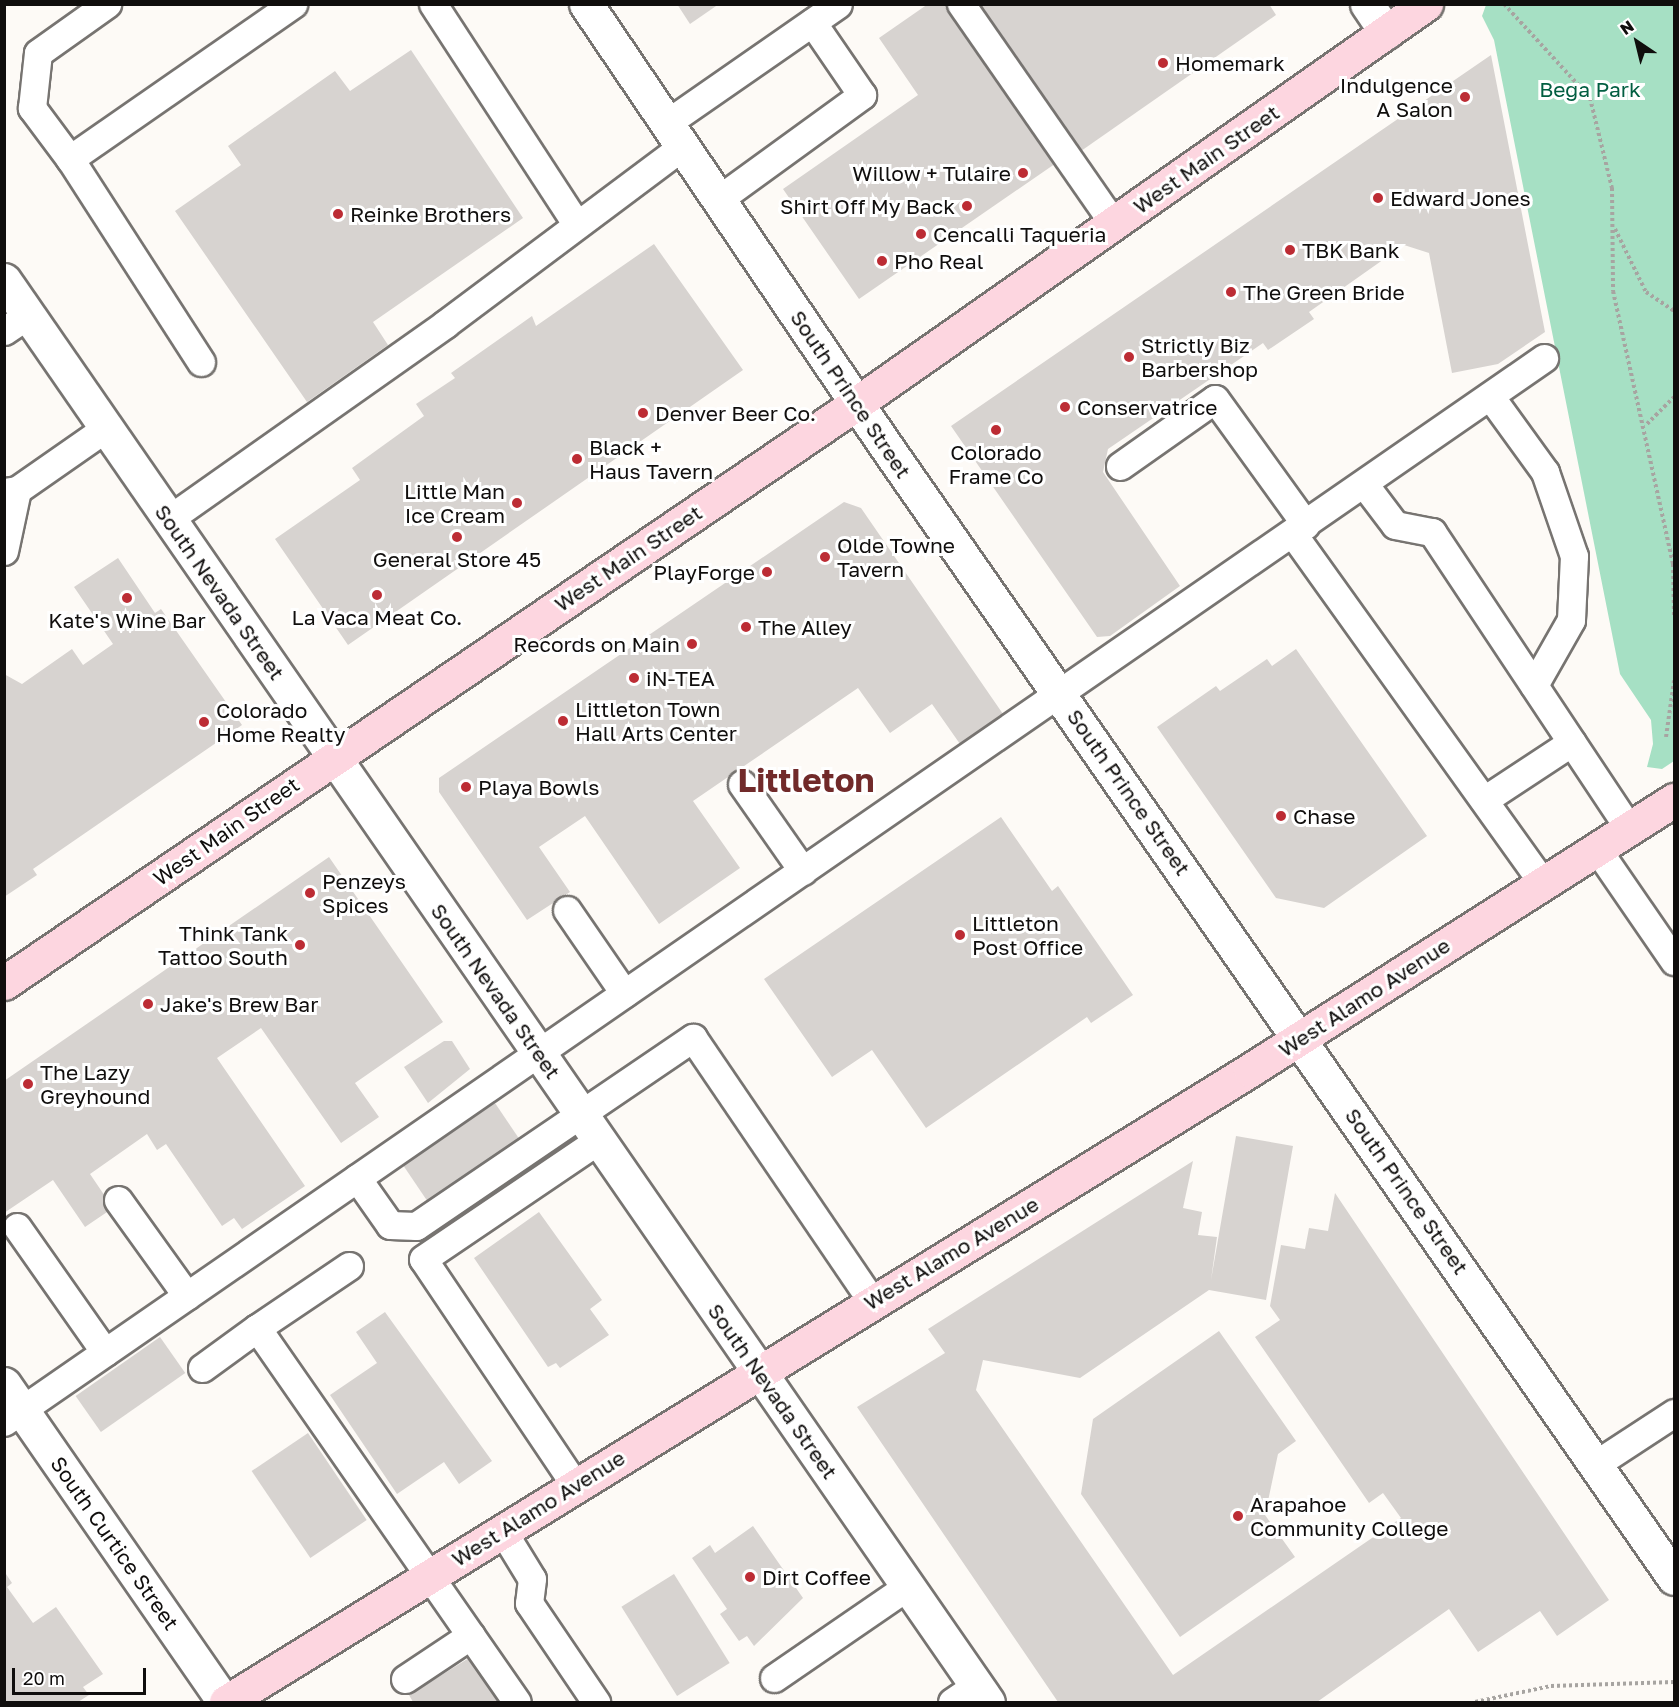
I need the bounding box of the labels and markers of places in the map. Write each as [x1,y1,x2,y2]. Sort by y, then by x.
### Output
place label: Homemark [1175,50,1285,76]
marker: Homemark [1156,56,1170,70]
place label: Indulgence A Salon [1340,72,1453,122]
marker: Indulgence A Salon [1458,90,1472,104]
place label: Willow + Tulaire [852,160,1011,186]
marker: Willow + Tulaire [1016,166,1030,180]
place label: Edward Jones [1390,185,1531,211]
marker: Edward Jones [1371,191,1385,205]
place label: Shirt Off My Back [780,193,955,219]
marker: Shirt Off My Back [960,199,974,213]
place label: Reinke Brothers [350,201,511,227]
marker: Reinke Brothers [331,207,345,221]
place label: Cencalli Taqueria [933,221,1106,247]
marker: Cencalli Taqueria [914,227,928,241]
place label: TBK Bank [1302,237,1400,263]
marker: TBK Bank [1283,243,1297,257]
place label: Pho Real [894,248,983,274]
marker: Pho Real [875,254,889,268]
place label: The Green Bride [1243,279,1405,305]
marker: The Green Bride [1224,285,1238,299]
place label: Strictly Biz Barbershop [1141,332,1258,382]
marker: Strictly Biz Barbershop [1122,350,1136,364]
place label: Conservatrice [1077,394,1218,420]
place label: Denver Beer Co. [655,400,816,426]
marker: Conservatrice [1058,400,1072,414]
marker: Denver Beer Co. [636,406,650,420]
marker: Colorado Frame Co [989,423,1003,437]
place label: Black + Haus Tavern [589,434,713,484]
place label: Colorado Frame Co [948,439,1044,489]
marker: Black + Haus Tavern [570,452,584,466]
place label: Little Man Ice Cream [404,478,505,528]
marker: Little Man Ice Cream [510,496,524,510]
marker: General Store 45 [450,530,464,544]
place label: Olde Towne Tavern [837,532,955,582]
place label: General Store 45 [373,546,541,572]
marker: Olde Towne Tavern [818,550,832,564]
place label: PlayForge [653,559,755,585]
marker: PlayForge [760,565,774,579]
marker: La Vaca Meat Co. [370,588,384,602]
marker: Kate's Wine Bar [120,591,134,605]
place label: La Vaca Meat Co. [292,604,462,630]
place label: Kate's Wine Bar [48,607,206,633]
place label: The Alley [758,614,852,640]
marker: The Alley [739,620,753,634]
place label: Records on Main [513,631,680,657]
marker: Records on Main [685,637,699,651]
place label: iN-TEA [646,665,715,691]
marker: iN-TEA [627,671,641,685]
place label: Littleton Town Hall Arts Center [575,696,737,746]
place label: Colorado Home Realty [216,697,346,747]
marker: Littleton Town Hall Arts Center [556,714,570,728]
marker: Colorado Home Realty [197,715,211,729]
place label: Playa Bowls [478,774,599,800]
marker: Playa Bowls [459,780,473,794]
place label: Chase [1293,803,1355,829]
marker: Chase [1274,809,1288,823]
place label: Penzeys Spices [322,868,406,918]
marker: Penzeys Spices [303,886,317,900]
place label: Littleton Post Office [972,910,1083,960]
place label: Think Tank Tattoo South [158,920,288,970]
marker: Littleton Post Office [953,928,967,942]
marker: Think Tank Tattoo South [293,938,307,952]
place label: Jake's Brew Bar [160,991,318,1017]
marker: Jake's Brew Bar [141,997,155,1011]
place label: The Lazy Greyhound [40,1059,150,1109]
marker: The Lazy Greyhound [21,1077,35,1091]
place label: Arapahoe Community College [1250,1491,1449,1541]
marker: Arapahoe Community College [1231,1509,1245,1523]
place label: Dirt Coffee [762,1564,871,1590]
marker: Dirt Coffee [743,1570,757,1584]

